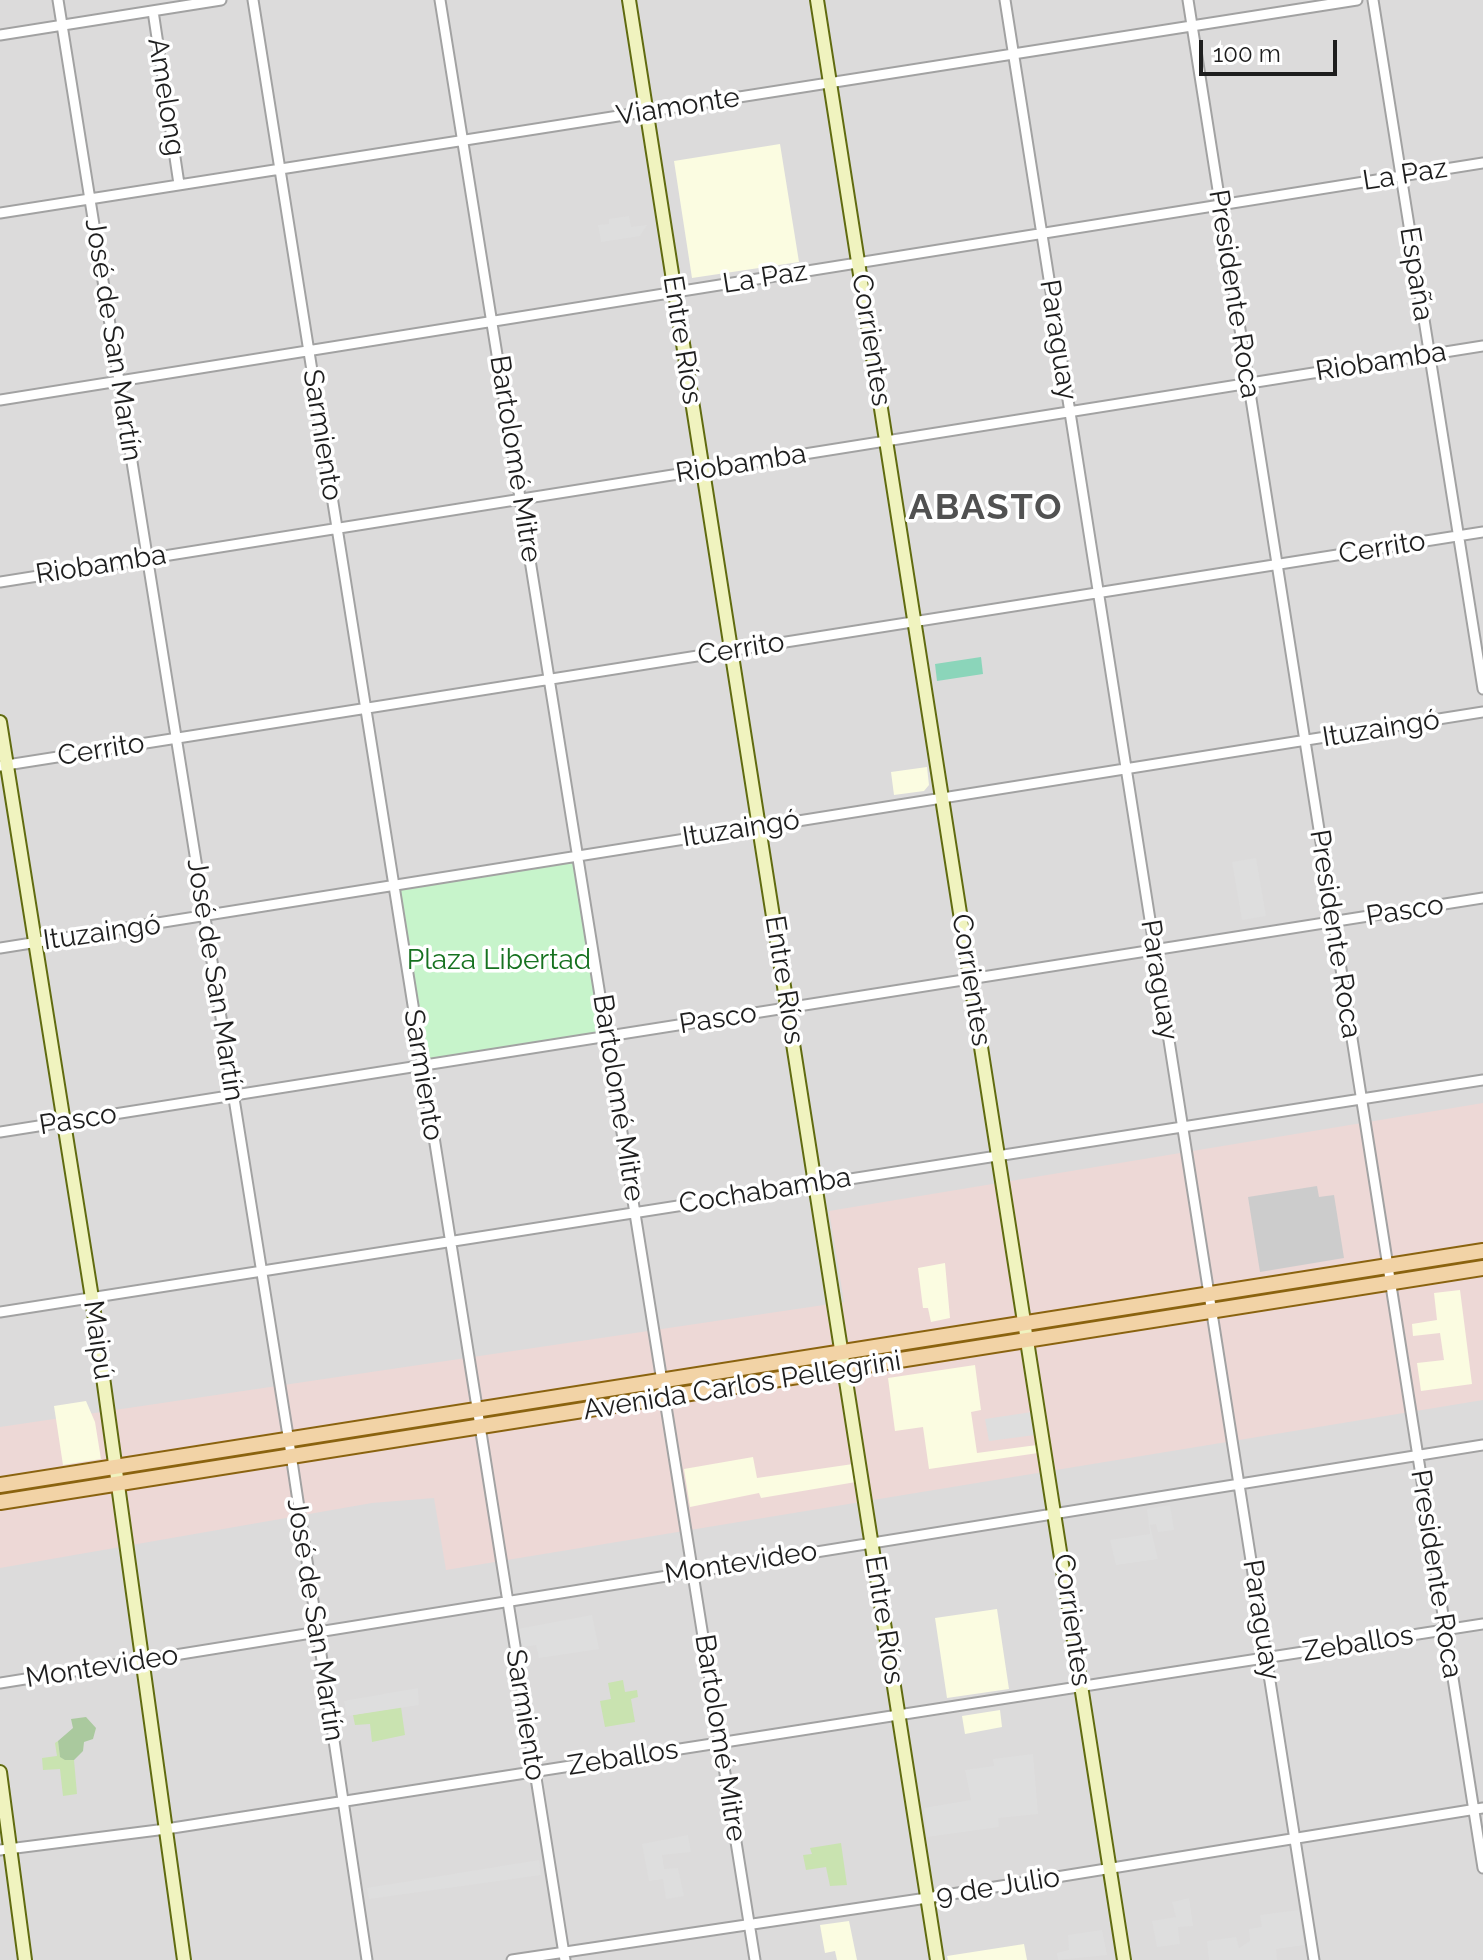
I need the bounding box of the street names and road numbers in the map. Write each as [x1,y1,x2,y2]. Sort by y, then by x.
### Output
street label: Amelong [140,36,192,158]
street label: Viamonte [614,81,742,133]
street label: La Paz [1360,152,1450,198]
street label: Presidente Roca [1201,187,1267,401]
street label: José de San Martín [77,216,149,464]
street label: España [1392,225,1440,323]
street label: La Paz [720,255,810,301]
street label: Corrientes [844,272,898,408]
street label: Entre Ríos [655,273,709,407]
street label: Paraguay [1032,277,1084,403]
street label: Riobamba [1313,335,1449,389]
street label: Bartolomé Mitre [482,353,548,565]
street label: Sarmiento [295,367,349,503]
street label: Riobamba [673,437,809,491]
street label: Cerrito [1336,525,1428,571]
street label: Riobamba [33,538,169,592]
street label: Cerrito [695,626,787,672]
street label: Ituzaingó [1320,703,1442,755]
street label: Cerrito [55,727,147,773]
street label: Ituzaingó [680,803,802,855]
street label: Presidente Roca [1302,827,1368,1041]
street label: José de San Martín [179,856,251,1104]
street label: Pasco [1364,888,1446,934]
street label: Ituzaingó [41,908,163,958]
street label: Corrientes [944,912,998,1048]
street label: Entre Ríos [757,913,811,1047]
street label: Paraguay [1133,917,1185,1043]
street label: Bartolomé Mitre [585,992,651,1204]
street label: Pasco [677,996,759,1042]
street label: Sarmiento [396,1007,450,1143]
street label: Pasco [37,1097,119,1143]
street label: Cochabamba [677,1161,853,1221]
street label: Maipú [76,1298,120,1382]
street label: Avenida Carlos Pellegrini [581,1344,903,1428]
street label: Presidente Roca [1403,1467,1469,1681]
street label: José de San Martín [279,1496,351,1744]
street label: Montevideo [662,1534,820,1592]
street label: Corrientes [1046,1552,1098,1688]
street label: Entre Ríos [857,1553,911,1687]
street label: Paraguay [1235,1557,1287,1683]
street label: Zeballos [1300,1619,1416,1669]
street label: Bartolomé Mitre [687,1632,753,1844]
street label: Montevideo [23,1638,181,1696]
street label: Sarmiento [498,1647,552,1783]
street label: Zeballos [565,1733,681,1783]
street label: 9 de Julio [934,1861,1062,1913]

